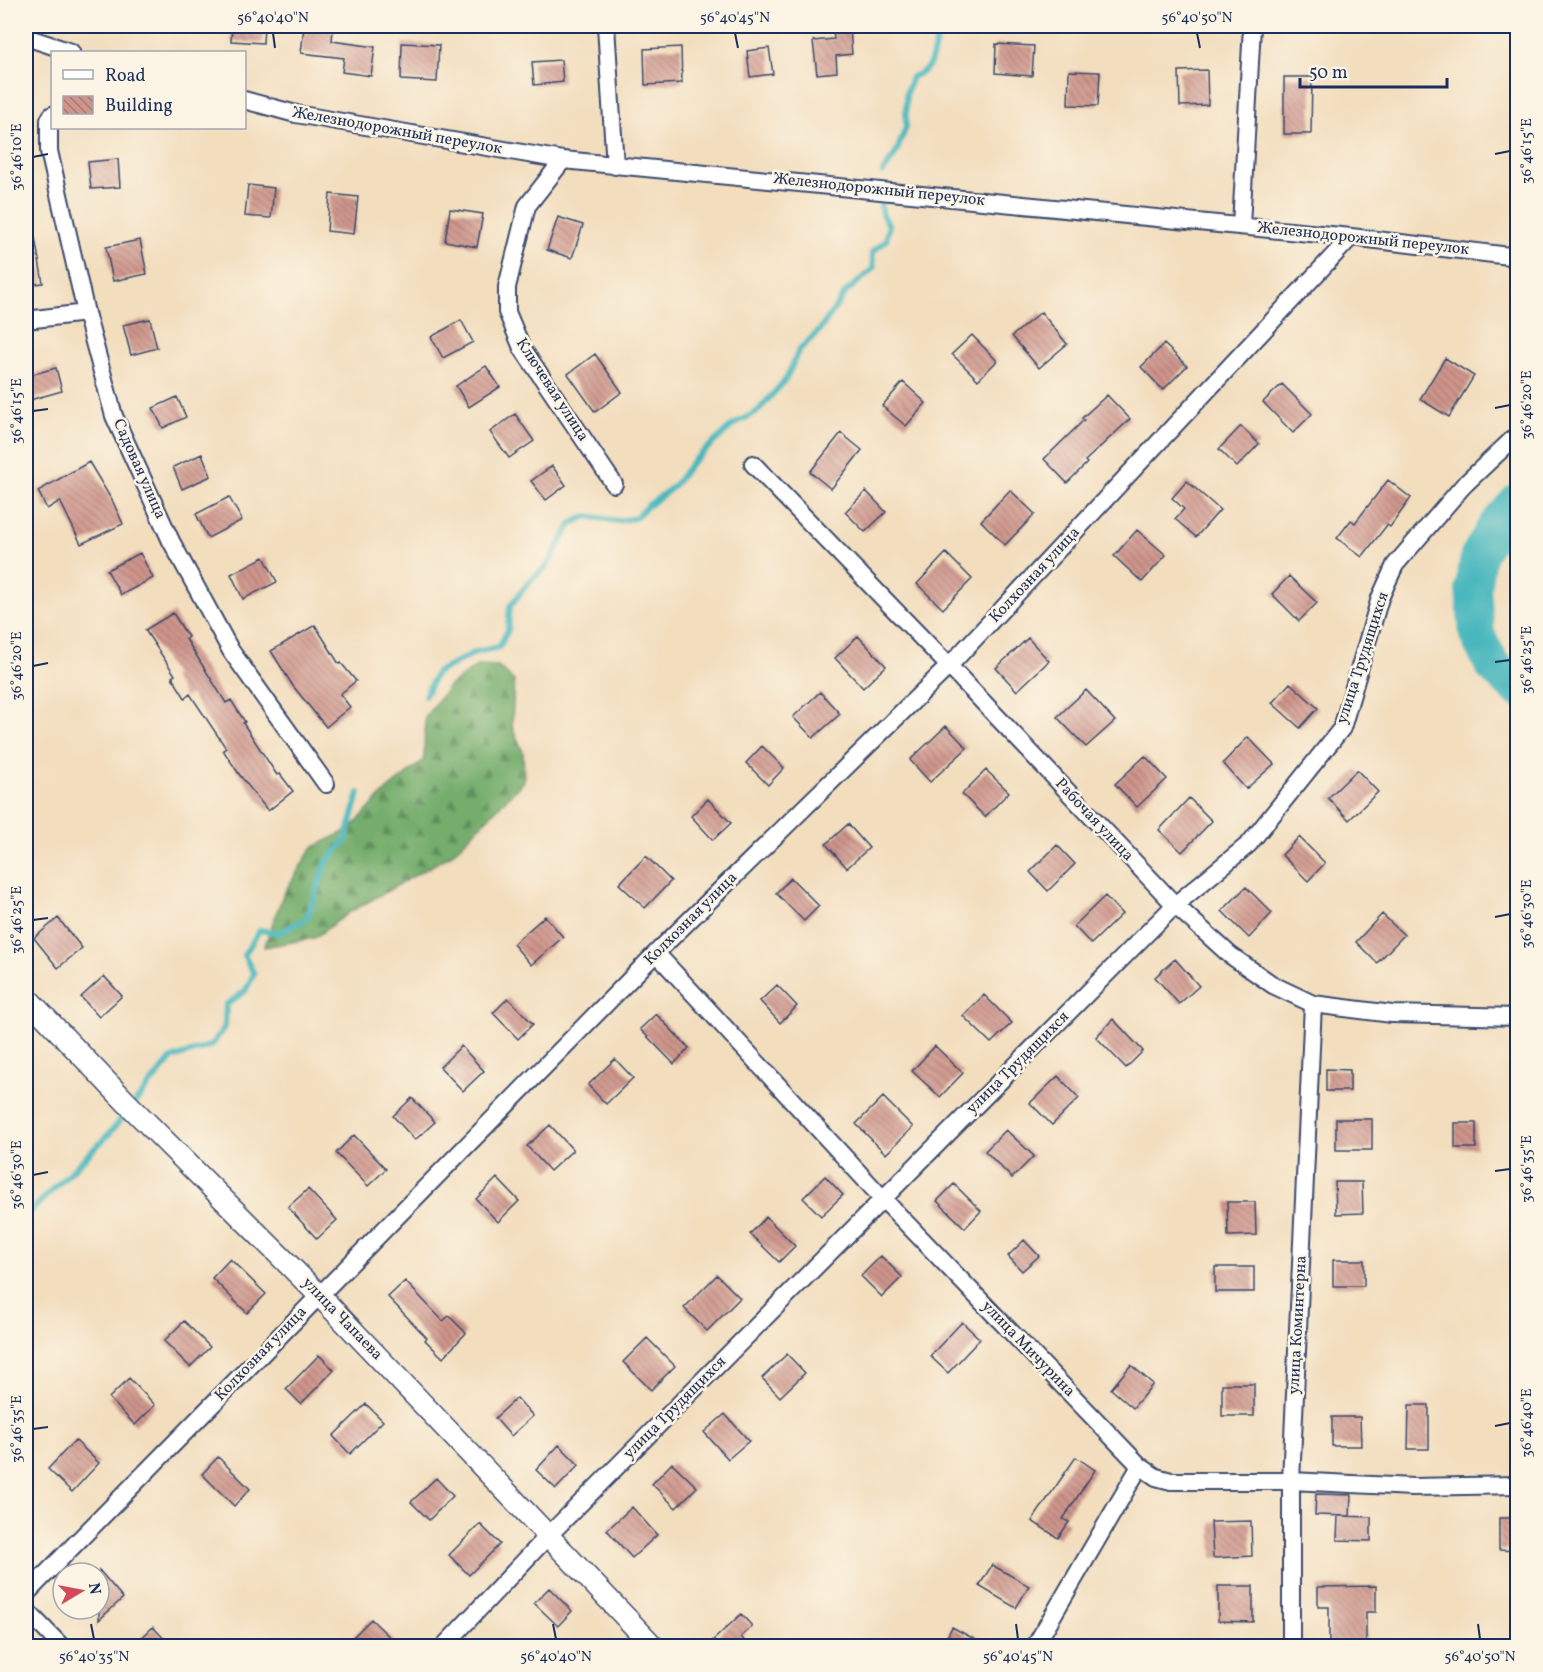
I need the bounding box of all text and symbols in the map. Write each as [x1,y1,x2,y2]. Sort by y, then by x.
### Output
text: 56°40'40"N [237,8,309,29]
text: 56°40'45"N [700,8,770,29]
text: 56°40'50"N [1161,8,1233,29]
legend [51,51,246,129]
scale bar [1300,51,1447,89]
text: 50 m [1309,61,1348,86]
text: Road [105,64,146,89]
text: Building [105,94,173,119]
street label: Железнодорожный переулок [290,102,504,160]
text: 36°46'15"E [1517,118,1538,184]
text: 36°46'10"E [7,123,28,191]
street label: Железнодорожный переулок [772,168,987,212]
street label: Железнодорожный переулок [1256,217,1471,261]
street label: Ключевая улица [510,334,594,446]
text: 36°46'20"E [1517,370,1538,440]
text: 36°46'15"E [7,378,28,444]
street label: Садовая улица [107,415,171,523]
street label: Колхозная улица [985,522,1085,628]
street label: улица Трудящихся [1331,589,1395,727]
text: 36°46'25"E [1517,626,1538,694]
text: 36°46'20"E [7,631,28,701]
street label: Рабочая улица [1050,774,1138,866]
street label: Колхозная улица [639,867,743,971]
text: 36°46'30"E [1517,879,1538,949]
text: 36°46'25"E [7,886,28,954]
street label: улица Трудящихся [962,1007,1074,1119]
text: 36°46'35"E [1517,1135,1538,1203]
text: 36°46'30"E [7,1140,28,1210]
street label: улица Коминтерна [1283,1255,1313,1395]
street label: улица Чапаева [297,1273,387,1365]
street label: улица Мичурина [976,1296,1080,1402]
street label: Колхозная улица [210,1302,312,1406]
street label: улица Трудящихся [619,1352,731,1464]
text: 36°46'40"E [1517,1388,1538,1458]
text: 36°46'35"E [7,1395,28,1463]
north arrow [51,1561,111,1621]
text: N [82,1581,106,1597]
text: 56°40'35"N [59,1647,129,1668]
text: 56°40'40"N [520,1647,592,1668]
text: 56°40'45"N [983,1647,1053,1668]
text: 56°40'50"N [1444,1647,1516,1668]

